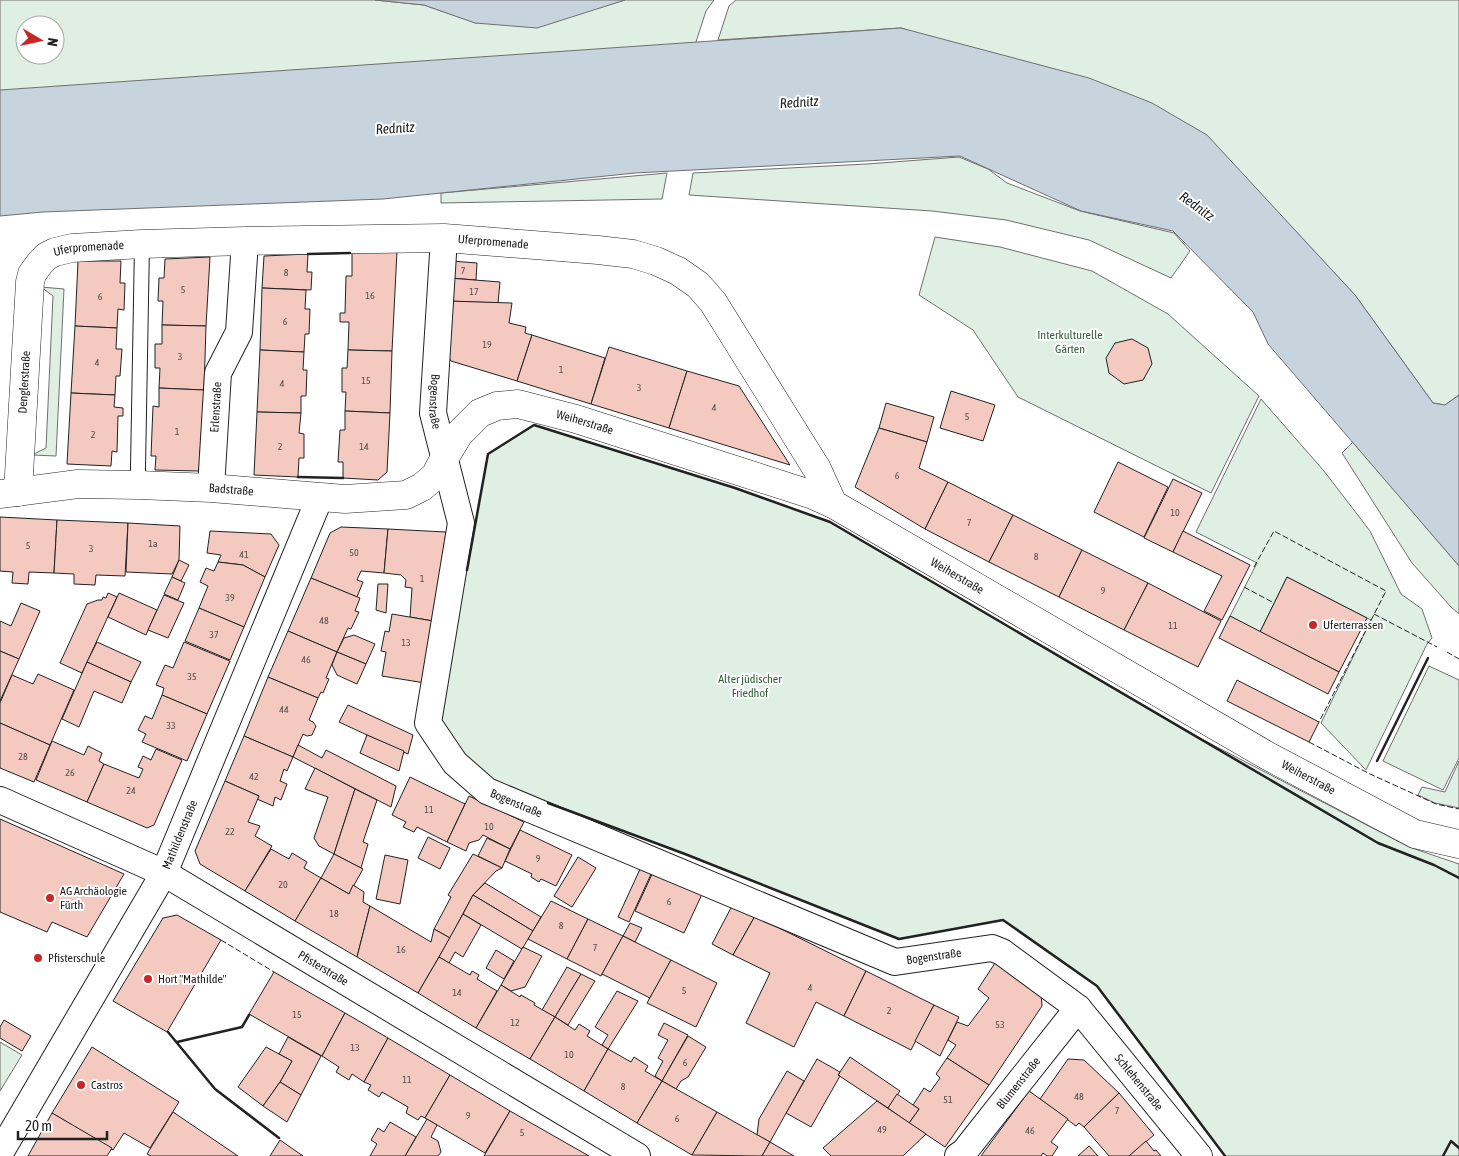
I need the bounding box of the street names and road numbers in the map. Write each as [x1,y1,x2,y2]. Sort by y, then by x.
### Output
street label: Uferpromenade [457,232,529,252]
street label: Uferpromenade [52,238,124,259]
street label: Denglerstraße [15,350,33,414]
street label: Bogenstraße [426,374,444,431]
street label: Erlenstraße [207,381,224,433]
street label: Weiherstraße [555,407,615,438]
street label: Badstraße [208,481,254,498]
street label: Weiherstraße [928,555,986,597]
street label: Weiherstraße [1279,757,1338,797]
street label: Bogenstraße [488,786,544,820]
street label: Mathildenstraße [159,798,200,871]
street label: Bogenstraße [906,946,962,967]
street label: Pfisterstraße [295,948,351,989]
street label: Schlehenstraße [1112,1051,1166,1113]
street label: Blumenstraße [994,1054,1043,1112]

